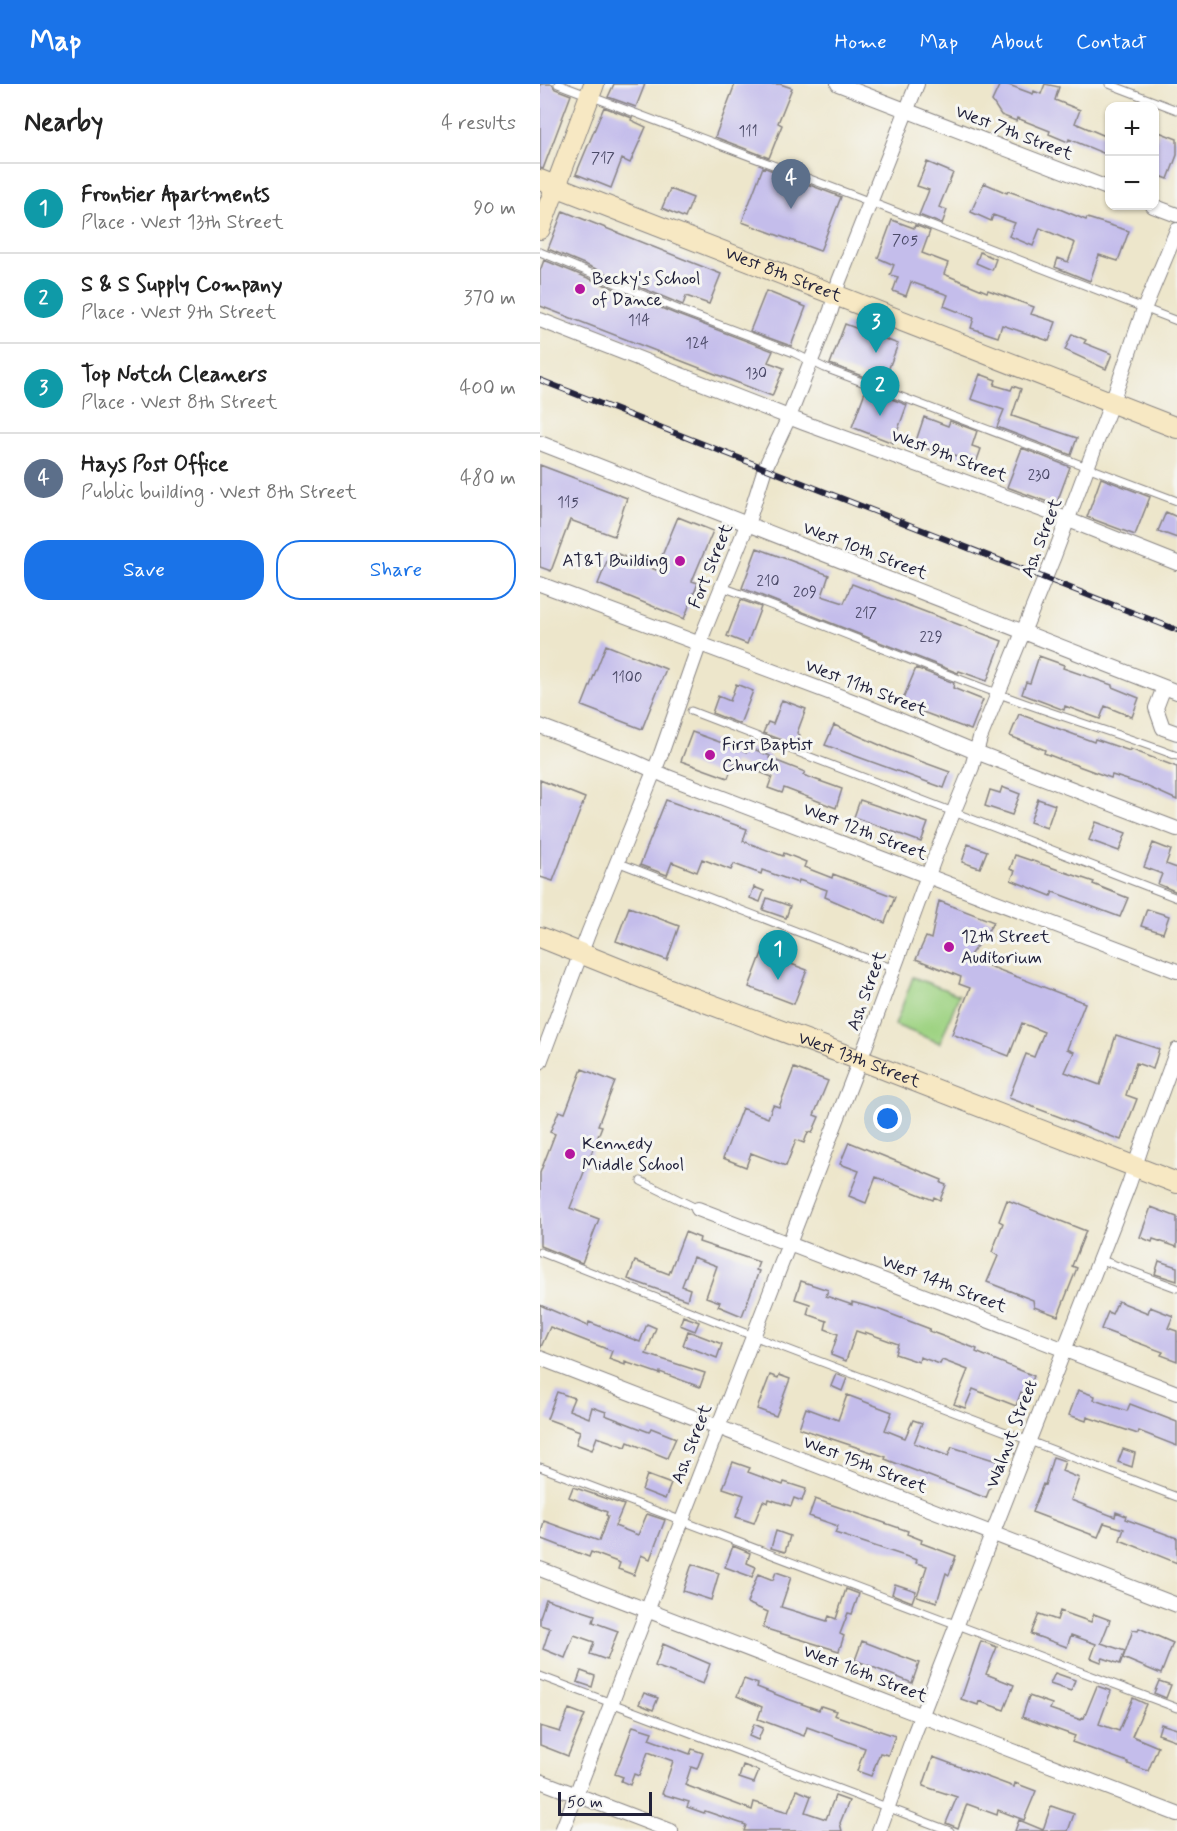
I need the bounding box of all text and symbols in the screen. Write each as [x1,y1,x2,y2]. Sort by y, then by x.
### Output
text: Map [30,24,81,61]
text: Home [835,28,887,56]
text: Map [920,28,958,56]
text: About [991,28,1043,56]
text: Contact [1076,28,1147,56]
street label: West 7th Street [952,100,1077,167]
map controls [1105,102,1159,210]
button: + [1105,102,1159,156]
text: Nearby [24,106,103,140]
text: 4 results [441,110,516,137]
house number: 111 [739,122,758,142]
house number: 717 [591,149,615,169]
button: − [1105,156,1159,210]
pin: 4 [772,160,810,209]
text: Frontier Apartments [81,181,270,209]
text: 1 [39,195,48,222]
text: 90 m [473,195,516,222]
text: Place · West 13th Street [81,209,284,236]
house number: 705 [892,231,918,251]
street label: West 8th Street [721,241,846,308]
place label: Becky's School of Dance [592,267,701,312]
text: S & S Supply Company [81,271,282,299]
marker: Becky's School of Dance [573,282,587,296]
text: 2 [39,285,48,312]
text: 370 m [464,285,516,312]
text: Place · West 9th Street [81,299,276,326]
pin: 3 [856,304,896,353]
house number: 114 [628,311,650,331]
house number: 124 [685,334,709,354]
text: Top Notch Cleaners [81,361,267,389]
house number: 130 [745,364,767,384]
pin: 2 [860,366,900,416]
text: 3 [39,375,48,402]
text: 400 m [460,375,516,402]
text: Place · West 8th Street [81,389,278,416]
street label: West 9th Street [887,424,1011,488]
text: Hays Post Office [81,451,228,479]
text: 4 [38,465,49,492]
text: 480 m [460,465,516,492]
house number: 230 [1028,466,1050,486]
text: Public building · West 8th Street [81,479,357,506]
house number: 115 [557,493,579,513]
street label: Ash Street [1016,494,1068,581]
street label: West 10th Street [799,516,931,586]
street label: Fort Street [683,520,739,612]
button: Save [24,540,264,600]
button: Share [276,540,516,600]
place label: AT&T Building [562,549,668,574]
marker: AT&T Building [673,554,687,568]
house number: 210 [757,572,779,592]
house number: 209 [793,583,817,603]
house number: 217 [855,604,877,624]
house number: 229 [919,628,943,648]
street label: West 11th Street [801,654,931,722]
house number: 1100 [612,668,642,688]
place label: First Baptist Church [722,733,813,778]
marker: First Baptist Church [703,748,717,762]
street label: West 12th Street [800,797,931,867]
place label: 12th Street Auditorium [961,925,1051,970]
pin: 1 [758,930,798,980]
marker: 12th Street Auditorium [942,940,956,954]
street label: Ash Street [841,947,893,1034]
street label: West 13th Street [794,1026,924,1094]
your location [873,1104,902,1133]
place label: Kennedy Middle School [582,1132,684,1177]
marker: Kennedy Middle School [563,1147,577,1161]
street label: West 14th Street [878,1249,1010,1319]
street label: Walnut Street [980,1376,1044,1492]
street label: Ash Street [666,1400,718,1487]
street label: West 15th Street [800,1430,931,1500]
street label: West 16th Street [799,1639,931,1709]
scale bar [558,1789,652,1816]
text: 50 m [567,1792,603,1813]

